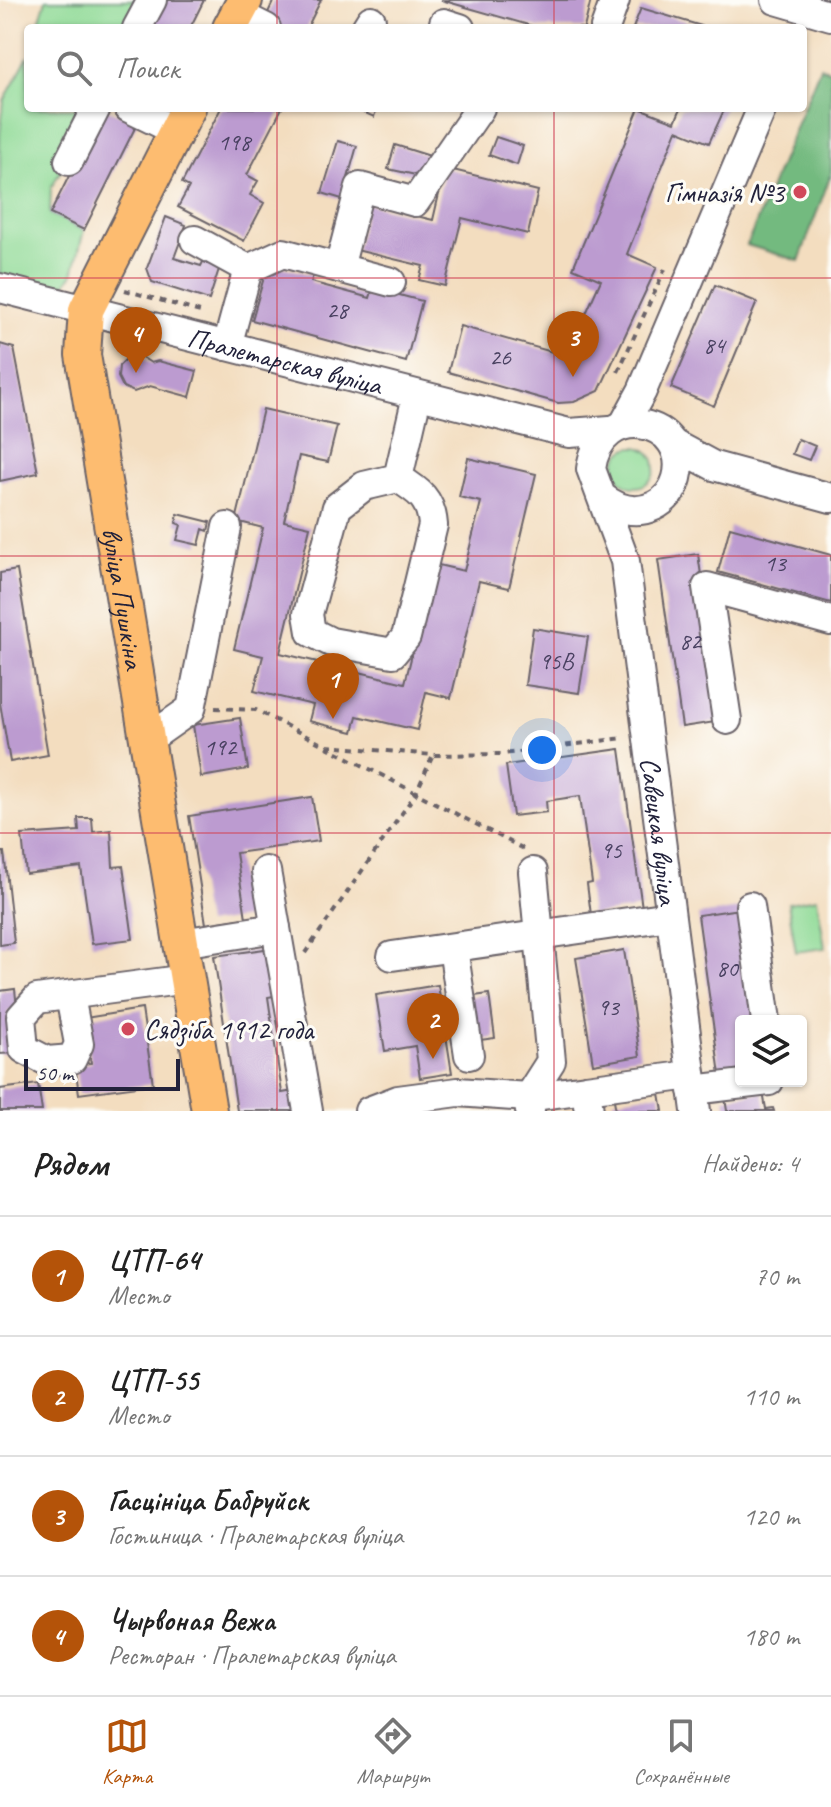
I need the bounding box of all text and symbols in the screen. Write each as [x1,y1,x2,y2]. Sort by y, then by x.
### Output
search box [24,24,807,112]
icon: search [52,46,96,90]
text: Поиск [116,49,179,87]
house number: 198 [218,127,252,157]
place label: Гімназія №3 [665,175,786,210]
marker: Гімназія №3 [791,183,809,201]
house number: 28 [326,295,350,325]
pin: 4 [110,307,162,373]
pin: 3 [547,311,599,377]
street label: Пралетарская вуліца [184,319,387,403]
house number: 84 [703,330,727,360]
house number: 26 [489,342,512,372]
street label: вуліца Пушкіна [95,525,153,673]
house number: 13 [764,548,788,578]
house number: 82 [679,626,703,656]
house number: 95В [539,646,575,676]
pin: 1 [307,653,359,719]
your location [522,730,562,770]
house number: 192 [204,732,238,762]
street label: Савецкая вуліца [633,755,687,908]
house number: 95 [600,835,623,865]
house number: 80 [716,953,740,983]
house number: 93 [597,992,621,1022]
pin: 2 [407,993,459,1059]
place label: Сядзіба 1912 года [144,1012,315,1047]
map controls [735,1015,807,1087]
button: layers [735,1015,807,1087]
marker: Сядзіба 1912 года [119,1020,137,1038]
scale bar [24,1055,180,1091]
text: 50 m [36,1059,73,1087]
text: Рядом [32,1142,108,1185]
text: Найдено: 4 [702,1147,799,1180]
text: ЦТП-64 [108,1241,200,1279]
text: 1 [52,1260,64,1293]
text: 70 m [755,1260,799,1293]
text: Место [108,1279,170,1312]
text: ЦТП-55 [108,1361,198,1399]
text: 2 [52,1380,64,1413]
text: 110 m [743,1380,799,1413]
text: Место [108,1399,170,1432]
text: Гасцініца Бабруйск [108,1481,308,1519]
text: 3 [52,1500,64,1533]
text: 120 m [743,1500,799,1533]
text: Гостиница · Пралетарская вуліца [108,1519,403,1552]
text: Чырвоная Вежа [108,1601,275,1639]
text: 4 [52,1620,64,1653]
text: 180 m [743,1620,799,1653]
text: Ресторан · Пралетарская вуліца [108,1639,396,1672]
tab: Карта [102,1714,152,1790]
tab: Маршрут [357,1714,429,1790]
tab: Сохранённые [633,1714,729,1790]

